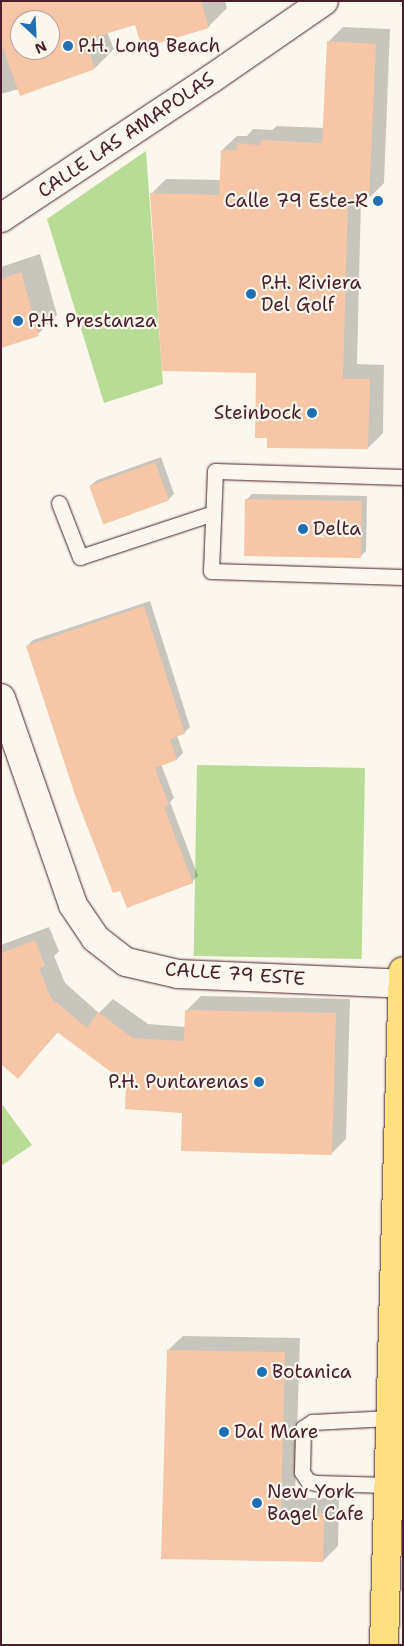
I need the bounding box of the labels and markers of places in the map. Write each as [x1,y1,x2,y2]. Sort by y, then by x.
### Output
place label: P.H. Long Beach [78,35,220,57]
marker: P.H. Long Beach [62,40,74,52]
place label: Calle 79 Este-R [224,190,368,212]
marker: Calle 79 Este-R [372,195,384,207]
place label: P.H. Riviera Del Golf [261,272,361,316]
marker: P.H. Riviera Del Golf [245,288,257,300]
place label: P.H. Prestanza [28,310,157,332]
marker: P.H. Prestanza [12,315,24,327]
place label: Steinbock [214,402,302,424]
marker: Steinbock [306,407,318,419]
place label: Delta [313,518,361,540]
marker: Delta [297,523,309,535]
place label: P.H. Puntarenas [108,1071,249,1093]
marker: P.H. Puntarenas [253,1076,265,1088]
place label: Botanica [272,1361,352,1383]
marker: Botanica [256,1366,268,1378]
place label: Dal Mare [234,1421,319,1443]
marker: Dal Mare [218,1426,230,1438]
place label: New York Bagel Cafe [267,1481,364,1525]
marker: New York Bagel Cafe [251,1497,263,1509]

